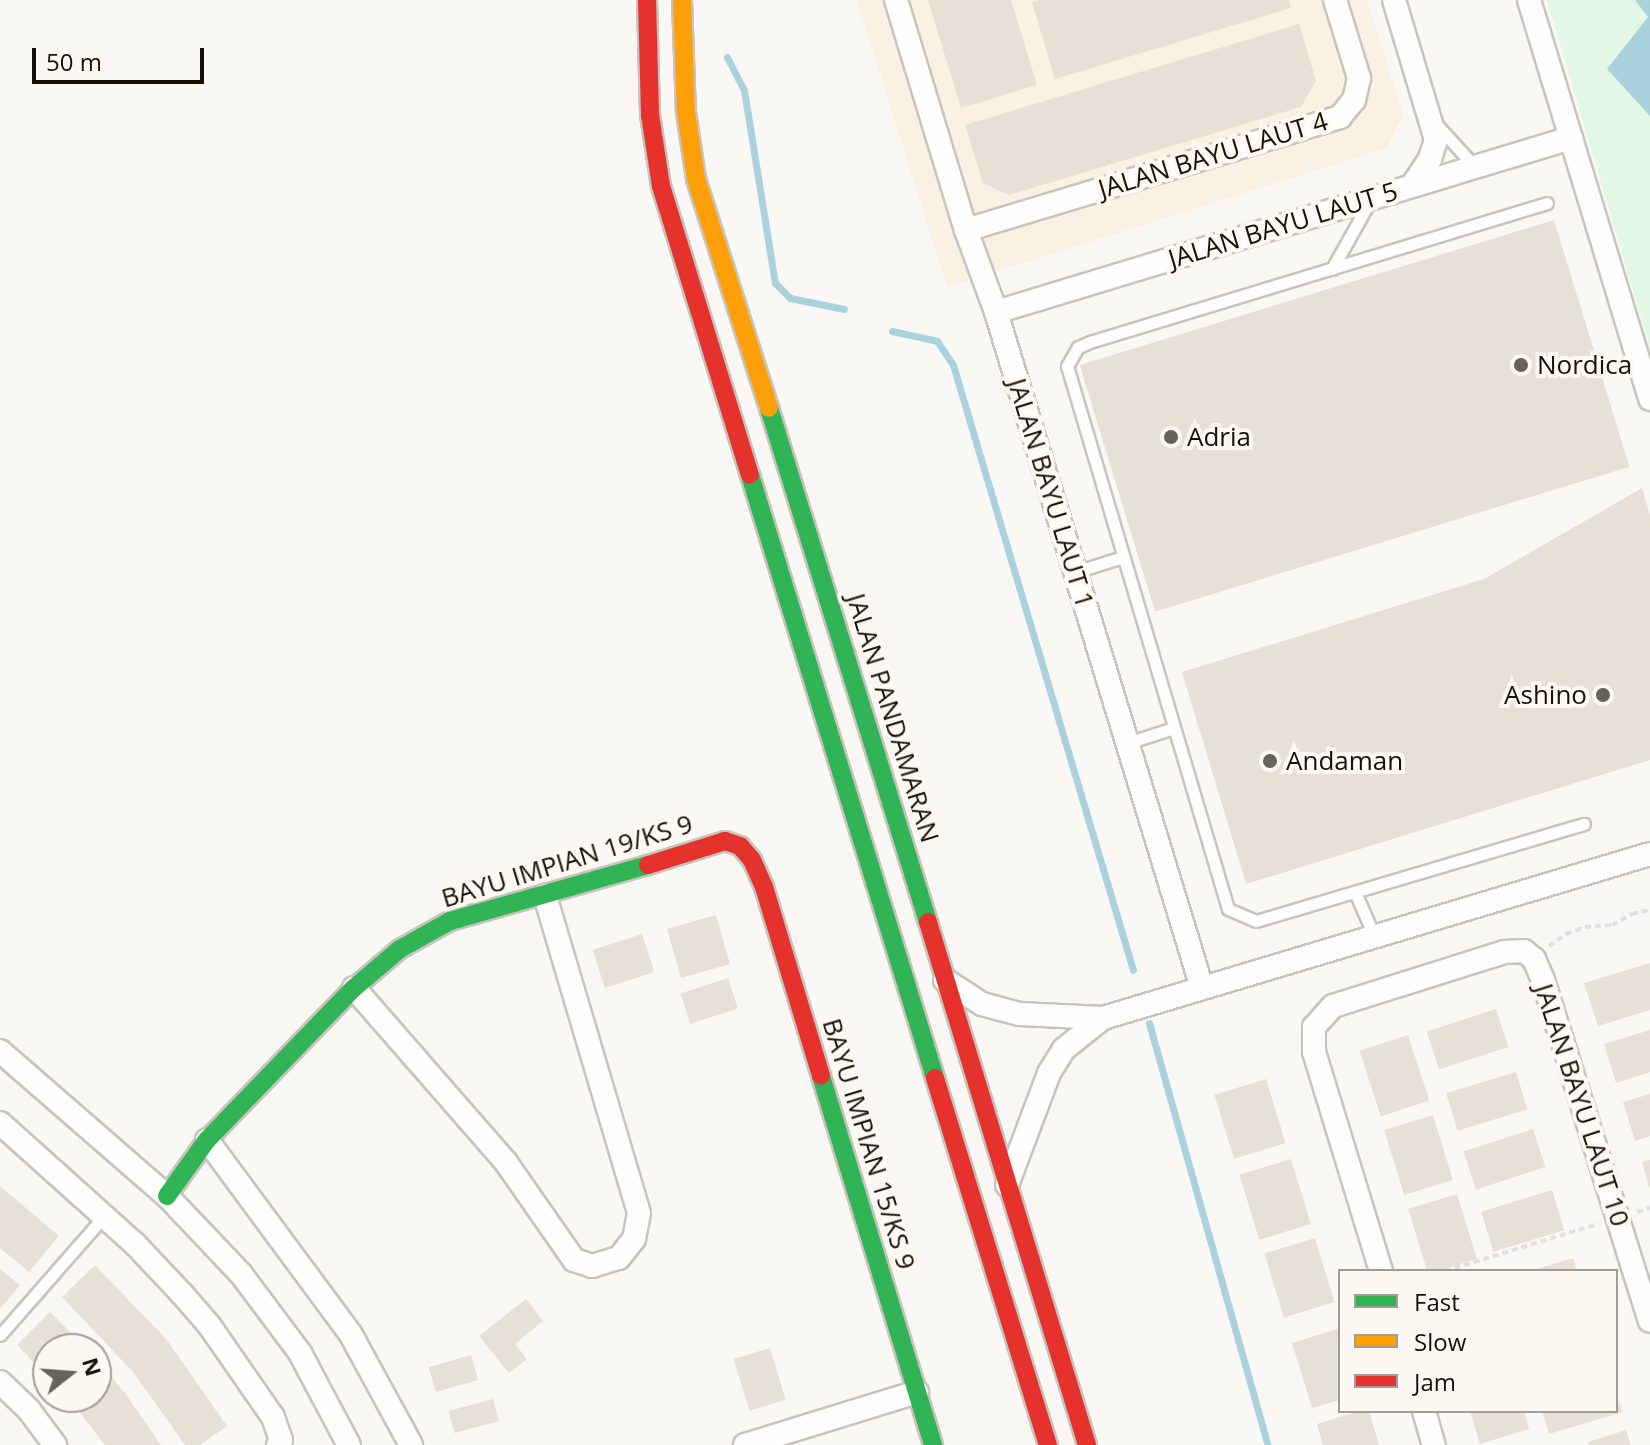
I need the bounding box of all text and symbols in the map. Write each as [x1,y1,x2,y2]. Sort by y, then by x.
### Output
scale bar [36,32,208,82]
text: 50 m [46,45,102,78]
street label: JALAN BAYU LAUT 4 [1095,105,1331,205]
street label: JALAN BAYU LAUT 5 [1165,175,1401,275]
place label: Nordica [1537,349,1632,381]
marker: Nordica [1512,356,1530,374]
street label: JALAN BAYU LAUT 1 [1001,375,1101,611]
place label: Adria [1187,421,1251,453]
marker: Adria [1162,428,1180,446]
street label: JALAN PANDAMARAN [840,590,946,846]
place label: Ashino [1504,679,1587,711]
marker: Ashino [1594,686,1612,704]
place label: Andaman [1286,745,1403,777]
marker: Andaman [1261,752,1279,770]
street label: BAYU IMPIAN 19/KS 9 [438,808,696,914]
street label: JALAN BAYU LAUT 10 [1528,980,1636,1230]
street label: BAYU IMPIAN 15/KS 9 [816,1015,922,1273]
legend [1338,1269,1618,1413]
text: Fast [1414,1285,1460,1318]
text: Slow [1414,1325,1466,1358]
north arrow [32,1333,112,1413]
text: N [76,1354,110,1380]
text: Jam [1414,1365,1456,1398]

